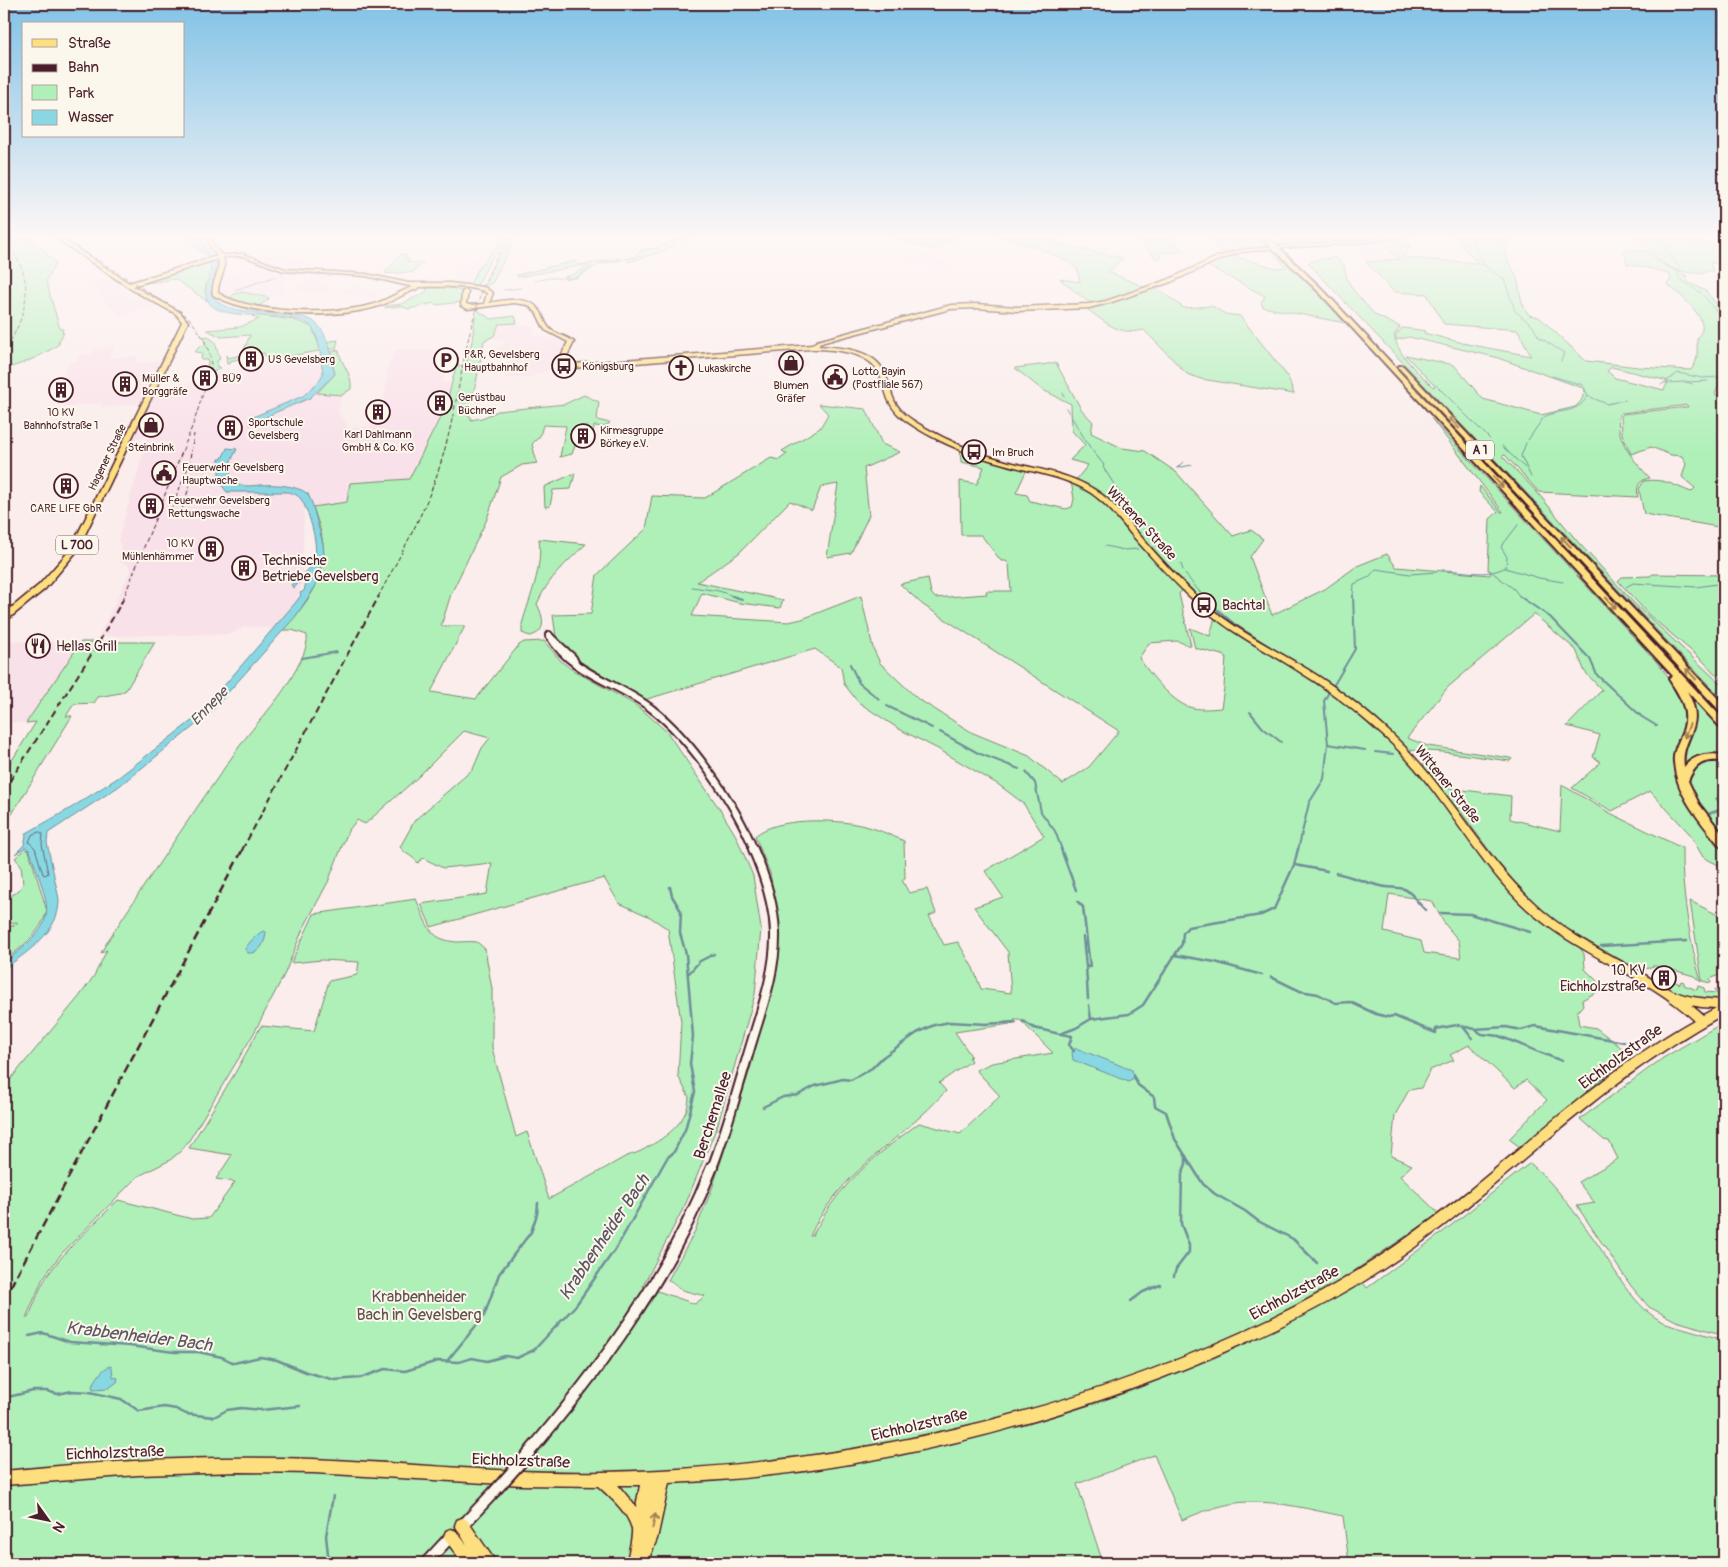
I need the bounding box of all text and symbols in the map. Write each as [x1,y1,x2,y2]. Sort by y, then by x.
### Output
legend [22,22,185,138]
text: Straße [68,34,111,53]
text: Bahn [68,58,99,77]
text: Park [68,84,95,103]
text: Wasser [68,108,115,127]
building icon: US Gevelsberg [238,346,264,372]
parking icon: P&R, Gevelsberg Hauptbahnhof [433,347,459,373]
place label: P&R, Gevelsberg Hauptbahnhof [464,348,540,374]
shop icon: Blumen Gräfer [778,350,804,376]
place label: US Gevelsberg [268,353,335,366]
bus stop icon: Königsburg [551,353,577,379]
church icon: Lukaskirche [668,355,694,381]
place label: Königsburg [582,360,634,373]
place label: Lukaskirche [698,362,752,375]
public building icon: Lotto Bayin (Postfliale 567) [822,364,848,390]
building icon: BÜ9 [192,365,218,391]
place label: Lotto Bayin (Postfliale 567) [852,365,923,391]
building icon: Müller & Borggräfe [112,371,138,397]
place label: Müller & Borggräfe [142,372,188,398]
place label: BÜ9 [222,372,242,385]
building icon: 10 KV Bahnhofstraße 1 [48,377,74,403]
place label: Blumen Gräfer [773,379,809,405]
building icon: Gerüstbau Büchner [427,390,453,416]
place label: Gerüstbau Büchner [458,391,506,417]
building icon: Karl Dahlmann GmbH & Co. KG [365,399,391,425]
place label: 10 KV Bahnhofstraße 1 [24,406,98,432]
shop icon: Steinbrink [138,412,164,438]
building icon: Sportschule Gevelsberg [217,415,243,441]
place label: Sportschule Gevelsberg [248,416,304,442]
one-way arrow [1448,417,1460,430]
street label: Hagener Straße [86,421,129,492]
building icon: Kirmesgruppe Börkey e.V. [570,423,596,449]
place label: Kirmesgruppe Börkey e.V. [600,424,664,450]
place label: Karl Dahlmann GmbH & Co. KG [342,428,414,454]
bus stop icon: Im Bruch [961,439,987,465]
road number: A 1 [1466,440,1494,460]
place label: Steinbrink [128,441,175,454]
place label: Im Bruch [992,446,1034,459]
public building icon: Feuerwehr Gevelsberg Hauptwache [151,460,177,486]
place label: Feuerwehr Gevelsberg Hauptwache [182,461,284,487]
building icon: CARE LIFE GbR [53,473,79,499]
one-way arrow [1492,475,1504,488]
street label: Wittener Straße [1103,483,1180,564]
building icon: Feuerwehr Gevelsberg Rettungswache [138,493,164,519]
place label: Feuerwehr Gevelsberg Rettungswache [168,494,270,520]
place label: CARE LIFE GbR [30,502,102,515]
one-way arrow [1560,535,1572,548]
road number: L 700 [56,536,98,554]
building icon: 10 KV Mühlenhämmer [198,536,224,562]
place label: 10 KV Mühlenhämmer [122,537,194,563]
place label: Technische Betriebe Gevelsberg [262,552,378,585]
building icon: Technische Betriebe Gevelsberg [231,555,257,581]
bus stop icon: Bachtal [1191,592,1217,618]
place label: Bachtal [1222,597,1266,614]
one-way arrow [1605,597,1617,609]
restaurant icon: Hellas Grill [25,633,51,659]
place label: Hellas Grill [56,638,117,655]
one-way arrow [1685,668,1697,681]
water label: Ennepe [186,682,234,730]
one-way arrow [1682,723,1691,738]
street label: Wittener Straße [1411,742,1484,827]
place label: 10 KV Eichholzstraße [1560,962,1646,995]
building icon: 10 KV Eichholzstraße [1651,965,1677,991]
street label: Eichholzstraße [1575,1020,1666,1094]
street label: Berchemallee [689,1069,737,1162]
water label: Krabbenheider Bach [554,1169,656,1305]
street label: Eichholzstraße [1246,1261,1343,1325]
park label: Krabbenheider Bach in Gevelsberg [357,1287,481,1325]
water label: Krabbenheider Bach [65,1316,215,1357]
street label: Eichholzstraße [869,1404,970,1446]
street label: Eichholzstraße [66,1441,165,1465]
street label: Eichholzstraße [471,1449,571,1473]
north arrow [22,1494,72,1544]
one-way arrow [650,1513,659,1529]
text: N [49,1518,68,1535]

